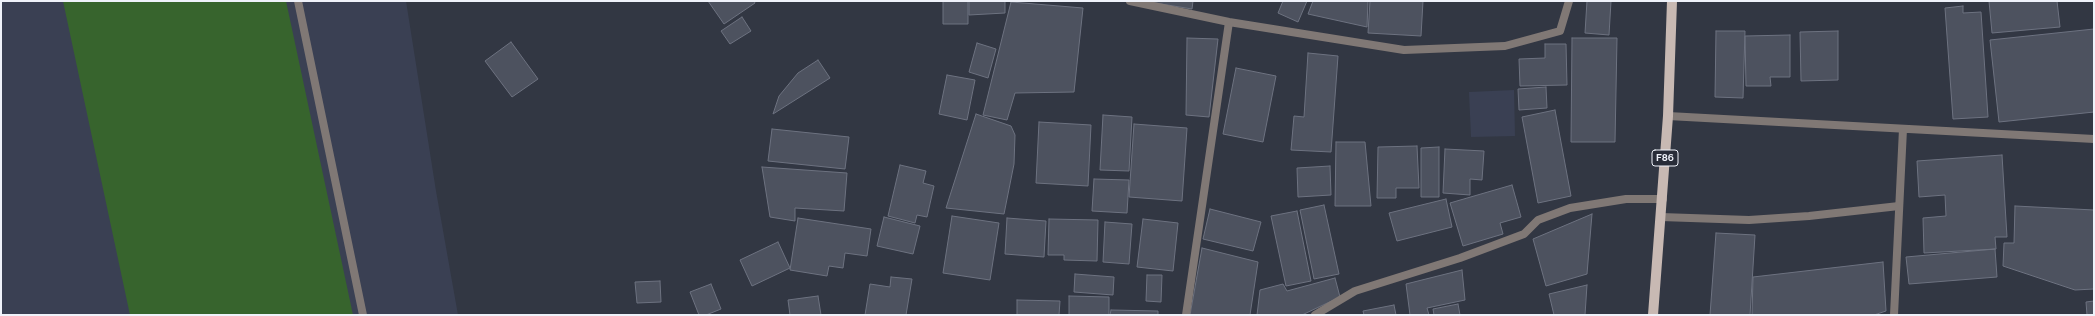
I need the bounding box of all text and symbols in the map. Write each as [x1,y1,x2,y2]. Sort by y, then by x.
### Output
road number: F86 [1652,150,1678,166]

